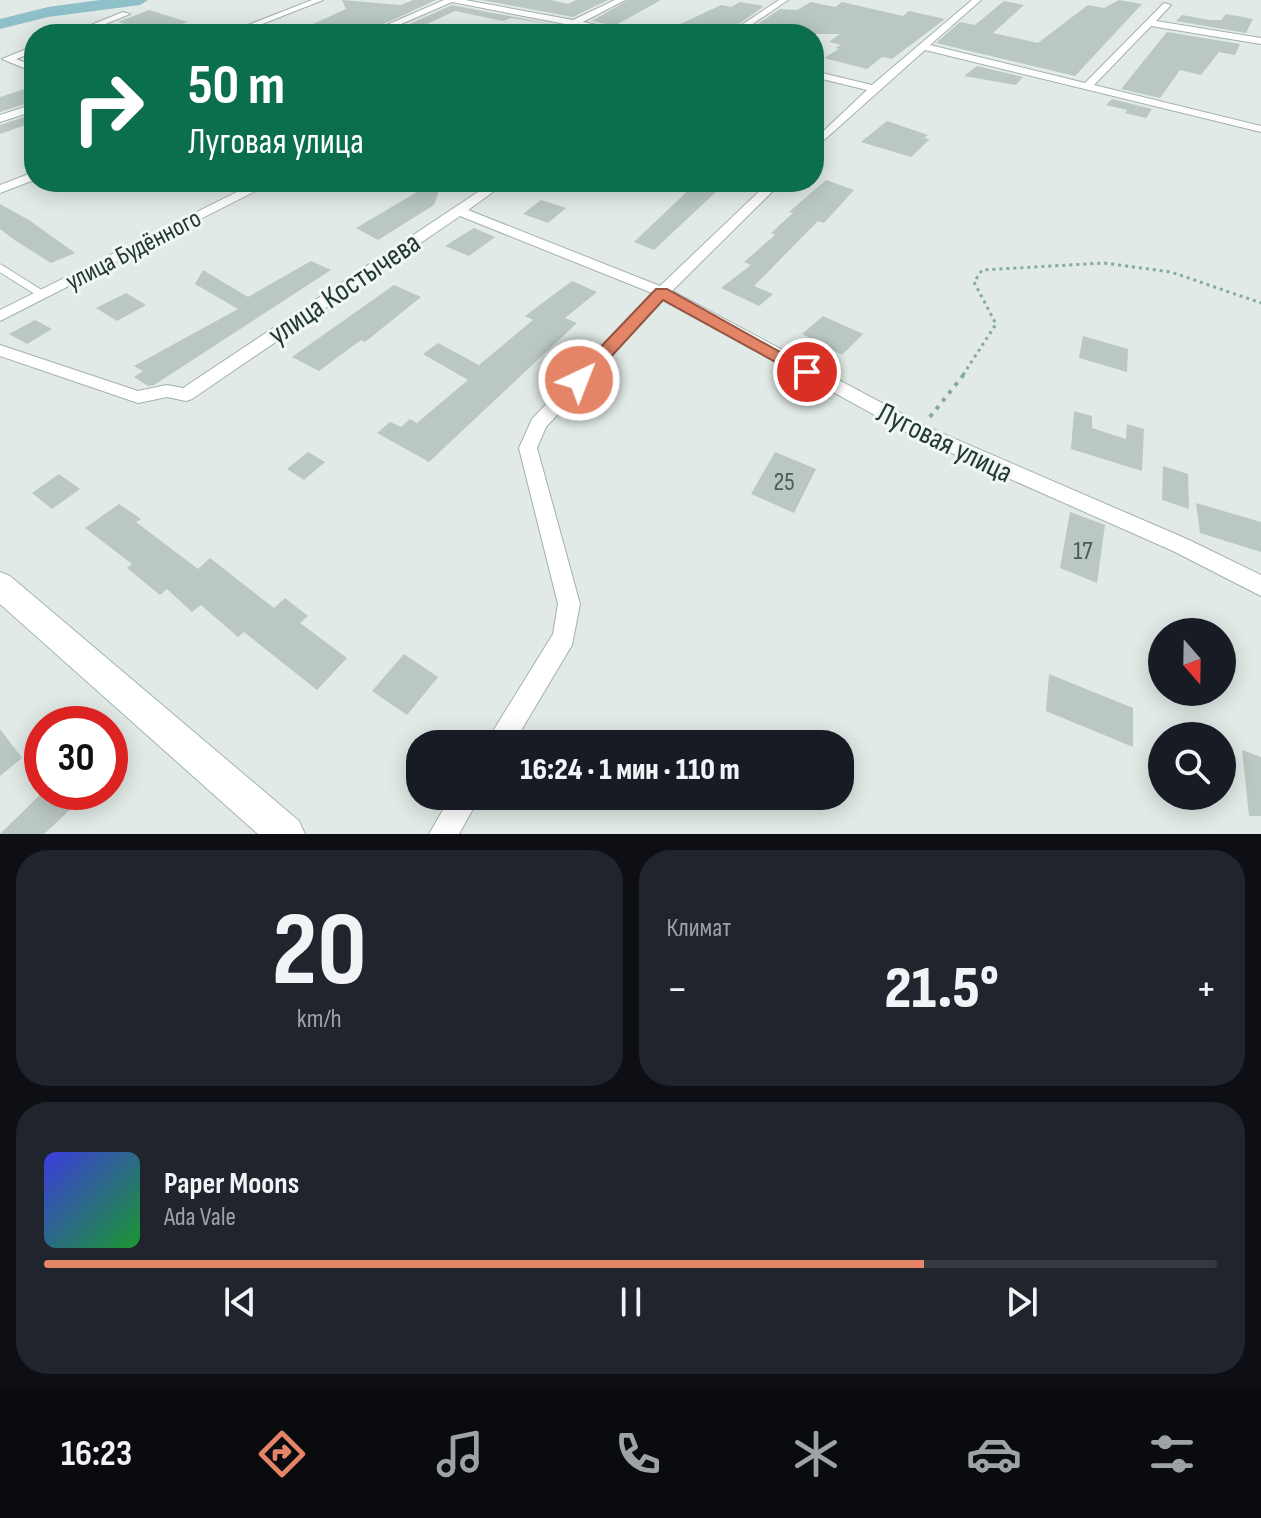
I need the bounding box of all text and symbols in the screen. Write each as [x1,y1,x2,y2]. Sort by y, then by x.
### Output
text: 50 m [188,53,285,120]
icon: right [56,56,160,160]
text: Луговая улица [188,121,364,164]
street label: улица Будённого [61,203,207,298]
street label: улица Костычева [262,225,427,353]
position arrow [537,338,621,422]
pin [773,338,841,406]
icon: arrive [785,350,829,394]
street label: Луговая улица [871,395,1018,491]
house number: 25 [773,467,795,498]
house number: 17 [1073,536,1093,567]
north arrow [1148,618,1236,706]
map controls [1148,618,1236,810]
speed limit sign: 30 [24,706,128,810]
button: search [1148,722,1236,810]
text: 16:24 · 1 мин · 110 m [520,752,740,788]
text: 20 [272,889,367,1014]
text: Климат [667,913,731,944]
text: 21.5° [885,953,999,1025]
text: − [667,963,688,1016]
text: + [1195,963,1217,1016]
text: km/h [297,1004,342,1035]
text: Paper Moons [164,1166,299,1202]
text: Ada Vale [164,1202,236,1233]
icon: previous [218,1280,262,1324]
icon: pause [609,1280,653,1324]
icon: next [1000,1280,1044,1324]
icon: directions [254,1426,310,1482]
icon: music [432,1426,488,1482]
icon: phone [610,1426,666,1482]
icon: climate [788,1426,844,1482]
icon: car [966,1426,1022,1482]
icon: filters [1144,1426,1200,1482]
text: 16:23 [61,1433,132,1476]

